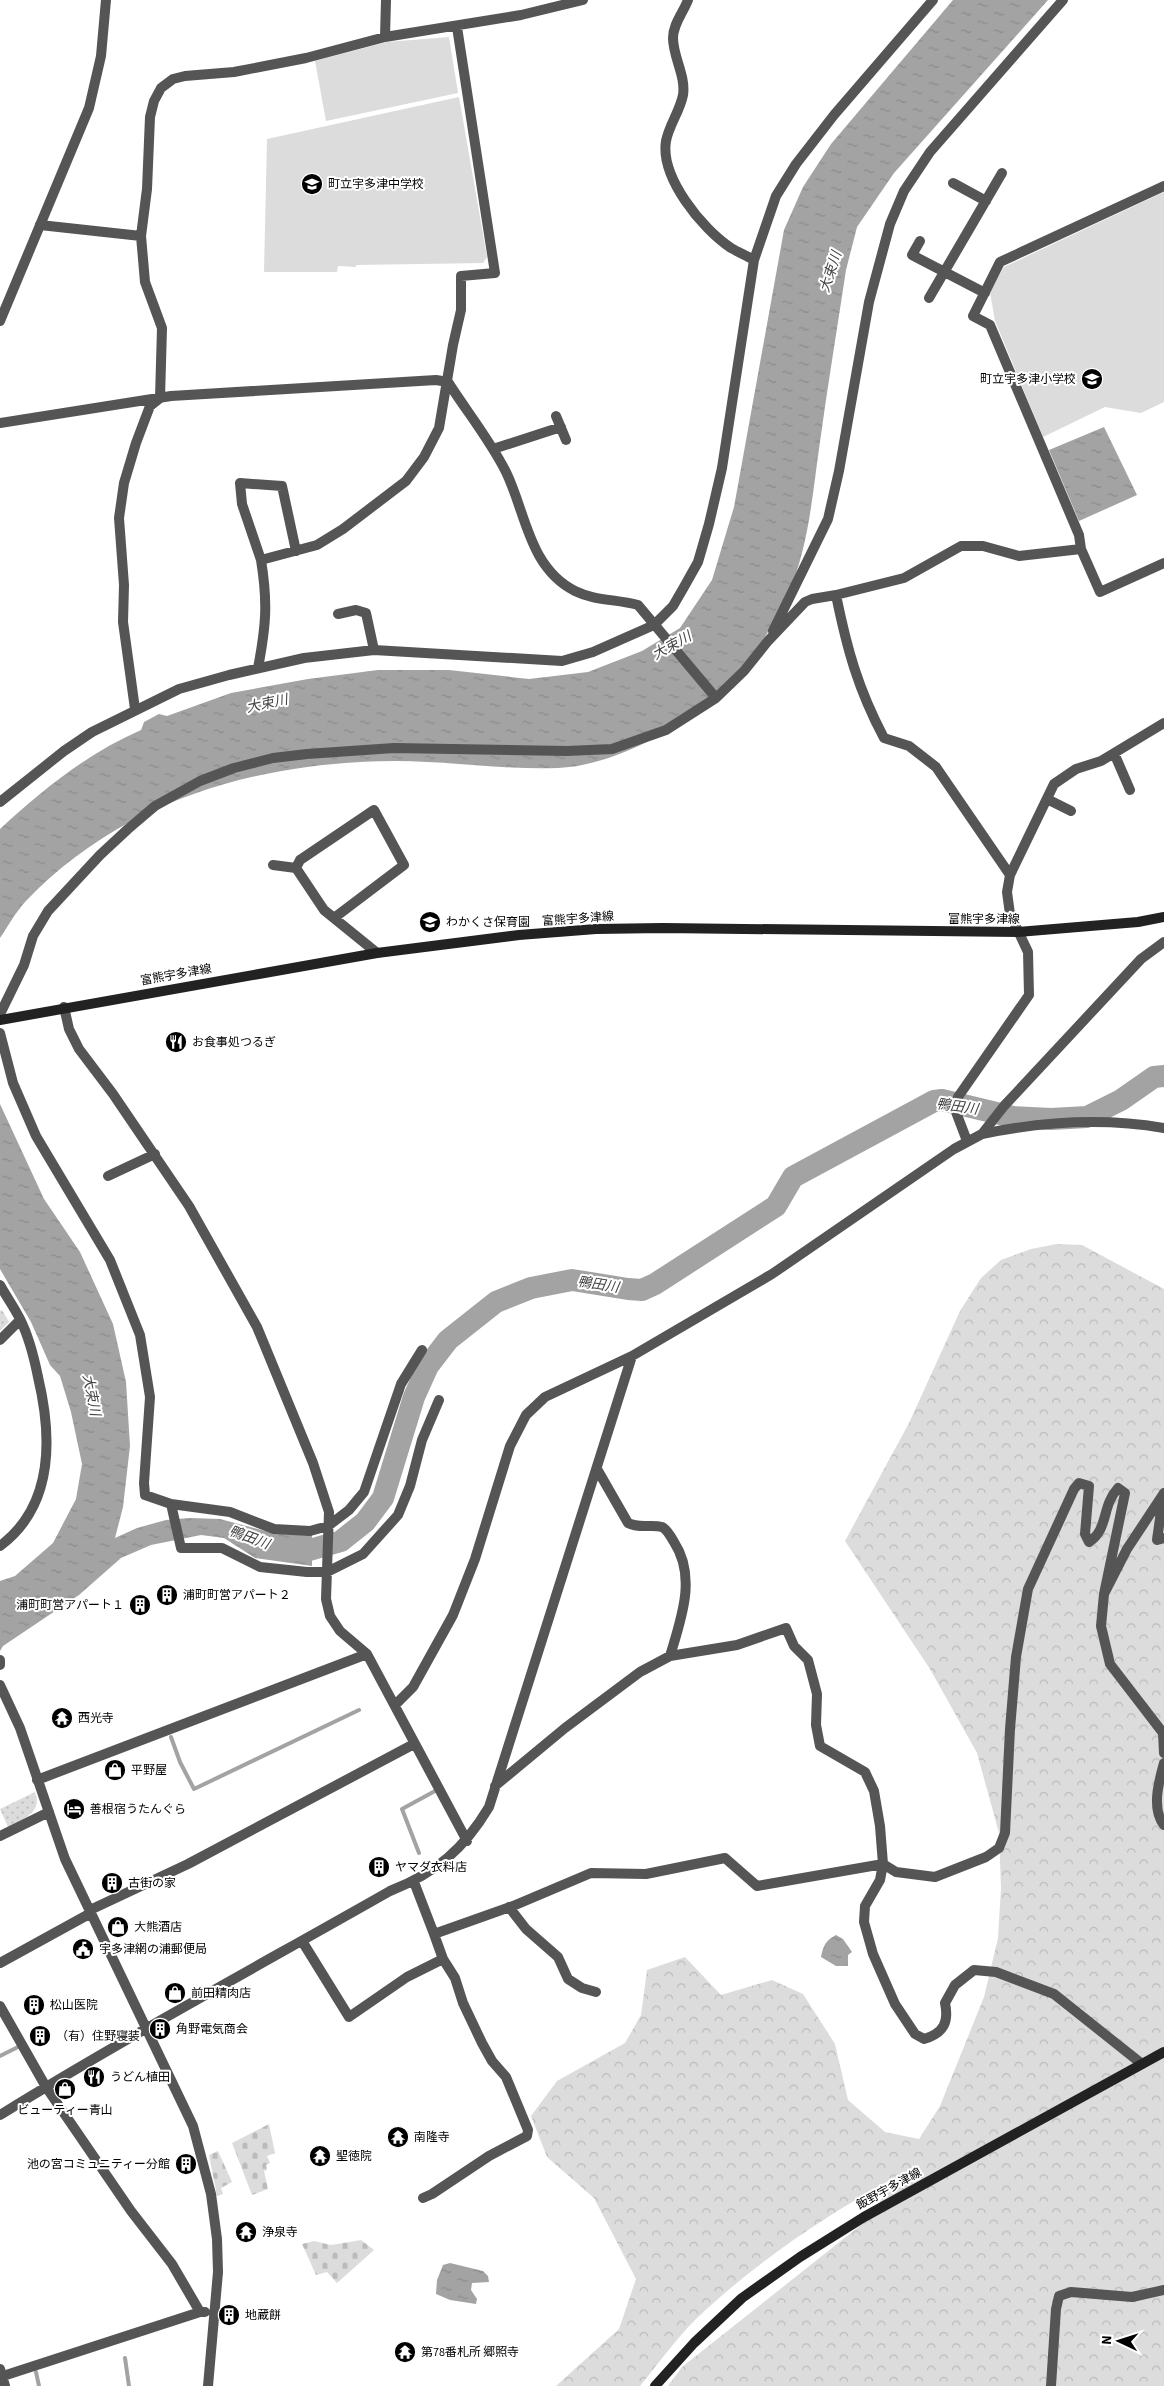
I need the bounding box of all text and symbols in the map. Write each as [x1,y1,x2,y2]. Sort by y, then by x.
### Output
school or university icon: 町立宇多津中学校 [300,172,324,196]
place label: 町立宇多津中学校 [328,176,424,193]
water label: 大束川 [815,247,848,295]
school or university icon: 町立宇多津小学校 [1080,367,1104,391]
place label: 町立宇多津小学校 [980,371,1076,388]
water label: 大束川 [649,626,697,665]
water label: 大束川 [244,689,292,718]
street label: 富熊宇多津線 [541,908,615,930]
school or university icon: わかくさ保育園 [418,910,442,934]
street label: 富熊宇多津線 [948,911,1020,928]
place label: わかくさ保育園 [446,914,530,931]
street label: 富熊宇多津線 [139,960,213,990]
restaurant icon: お食事処つるぎ [164,1030,188,1054]
place label: お食事処つるぎ [192,1034,276,1051]
water label: 鴨田川 [935,1094,981,1120]
water label: 鴨田川 [576,1272,622,1298]
water label: 大束川 [77,1372,105,1419]
water label: 鴨田川 [226,1521,274,1555]
building icon: 浦町町営アパート２ [155,1583,179,1607]
place label: 浦町町営アパート２ [183,1587,291,1604]
building icon: 浦町町営アパート１ [128,1593,152,1617]
place label: 浦町町営アパート１ [16,1597,124,1614]
temple icon: 西光寺 [50,1706,74,1730]
place label: 西光寺 [78,1710,114,1727]
shop icon: 平野屋 [103,1758,127,1782]
place label: 平野屋 [131,1762,167,1779]
hotel icon: 善根宿うたんぐら [62,1797,86,1821]
place label: 善根宿うたんぐら [90,1801,186,1818]
building icon: ヤマダ衣料店 [367,1855,391,1879]
place label: ヤマダ衣料店 [395,1859,467,1876]
building icon: 古街の家 [100,1871,124,1895]
place label: 古街の家 [128,1875,176,1892]
shop icon: 大熊酒店 [106,1915,130,1939]
place label: 大熊酒店 [134,1919,182,1936]
public building icon: 宇多津網の浦郵便局 [71,1937,95,1961]
place label: 宇多津網の浦郵便局 [99,1941,207,1958]
shop icon: 前田精肉店 [163,1981,187,2005]
place label: 前田精肉店 [191,1985,251,2002]
building icon: 松山医院 [22,1993,46,2017]
place label: 松山医院 [50,1997,98,2014]
building icon: 角野電気商会 [148,2017,172,2041]
place label: 角野電気商会 [176,2021,248,2038]
building icon: （有）住野寝装 [28,2024,52,2048]
place label: （有）住野寝装 [56,2028,140,2045]
restaurant icon: うどん植田 [82,2065,106,2089]
place label: うどん植田 [110,2069,170,2086]
shop icon: ビューティー青山 [53,2077,77,2101]
place label: ビューティー青山 [17,2102,113,2119]
temple icon: 南隆寺 [386,2125,410,2149]
place label: 南隆寺 [414,2129,450,2146]
temple icon: 聖徳院 [308,2144,332,2168]
place label: 聖徳院 [336,2148,372,2165]
building icon: 池の宮コミュニティー分館 [174,2152,198,2176]
place label: 池の宮コミュニティー分館 [27,2156,170,2173]
street label: 飯野宇多津線 [853,2164,925,2214]
temple icon: 浄泉寺 [234,2220,258,2244]
place label: 浄泉寺 [262,2224,298,2241]
building icon: 地蔵餅 [217,2303,241,2327]
place label: 地蔵餅 [245,2307,281,2324]
north arrow [1094,2316,1144,2366]
text: N [1097,2335,1117,2346]
temple icon: 第78番札所 郷照寺 [393,2340,417,2364]
place label: 第78番札所 郷照寺 [421,2344,519,2361]

